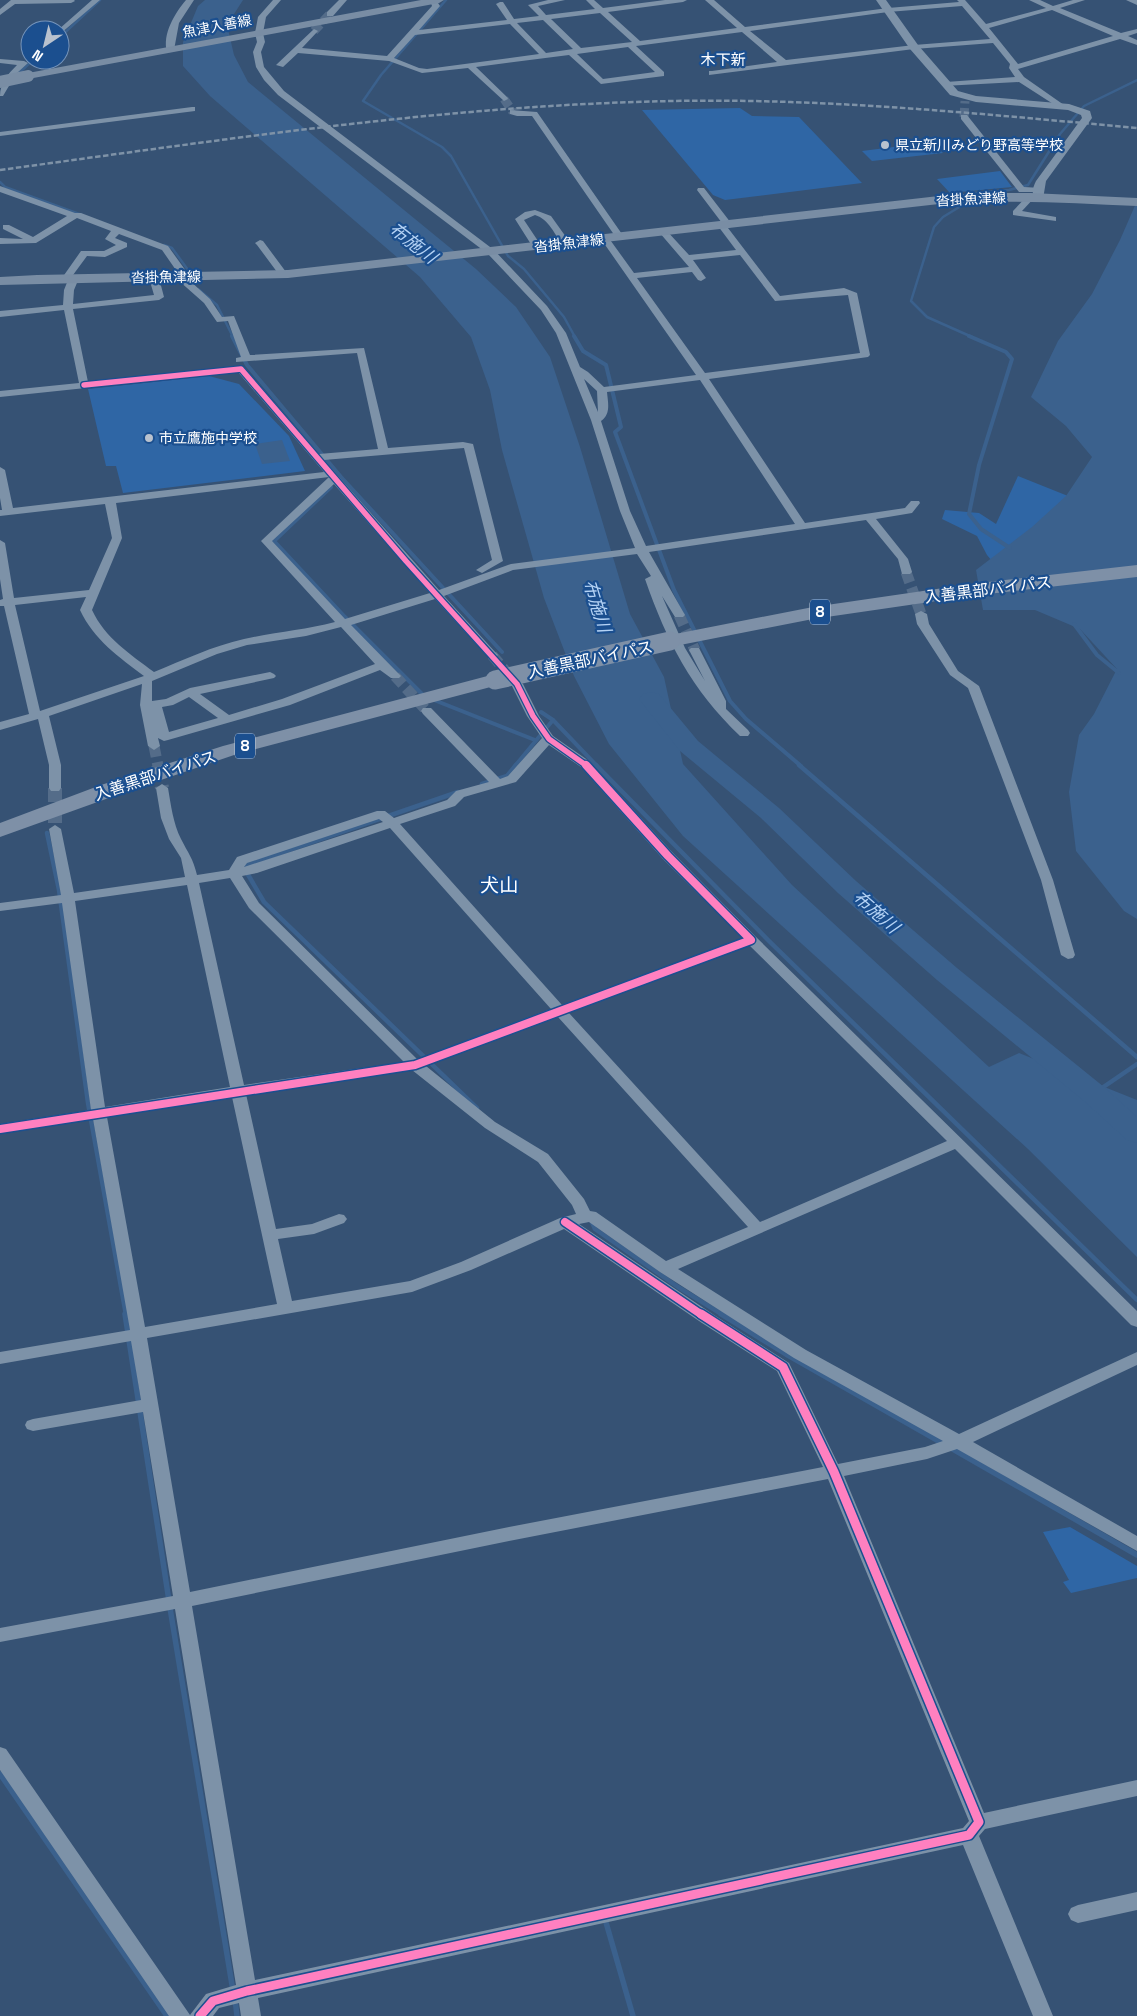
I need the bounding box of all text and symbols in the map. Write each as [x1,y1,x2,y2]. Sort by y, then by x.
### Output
street label: 魚津入善線 [181,10,253,42]
north arrow [20,20,70,70]
text: N [29,46,47,66]
district label: 木下新 [700,50,746,69]
place label: 県立新川みどり野高等学校 [895,136,1063,154]
marker: 県立新川みどり野高等学校 [879,139,891,151]
street label: 沓掛魚津線 [936,188,1006,210]
water label: 布施川 [385,217,443,270]
street label: 沓掛魚津線 [533,230,605,256]
street label: 沓掛魚津線 [131,267,201,287]
place label: 市立鷹施中学校 [159,429,257,447]
marker: 市立鷹施中学校 [143,432,155,444]
street label: 入善黒部バイパス [923,571,1053,608]
water label: 布施川 [579,577,617,637]
road number: 8 [810,600,830,624]
street label: 入善黒部バイパス [525,636,655,683]
road number: 8 [235,734,255,758]
street label: 入善黒部バイパス [91,746,219,805]
district label: 犬山 [480,873,518,898]
water label: 布施川 [848,885,906,939]

